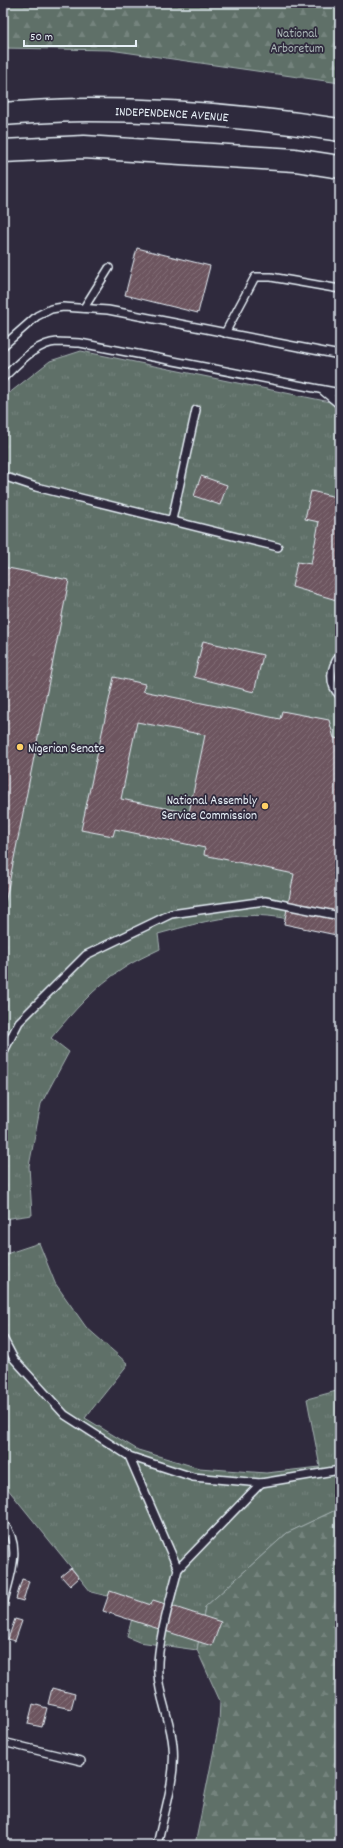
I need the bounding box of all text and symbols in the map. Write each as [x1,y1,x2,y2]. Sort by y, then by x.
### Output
scale bar [24,22,136,48]
park label: National Arboretum [270,25,324,59]
text: 50 m [30,29,53,46]
street label: INDEPENDENCE AVENUE [115,103,229,128]
place label: Nigerian Senate [28,740,105,759]
marker: Nigerian Senate [15,742,25,752]
place label: National Assembly Service Commission [161,792,258,826]
marker: National Assembly Service Commission [260,801,270,811]

